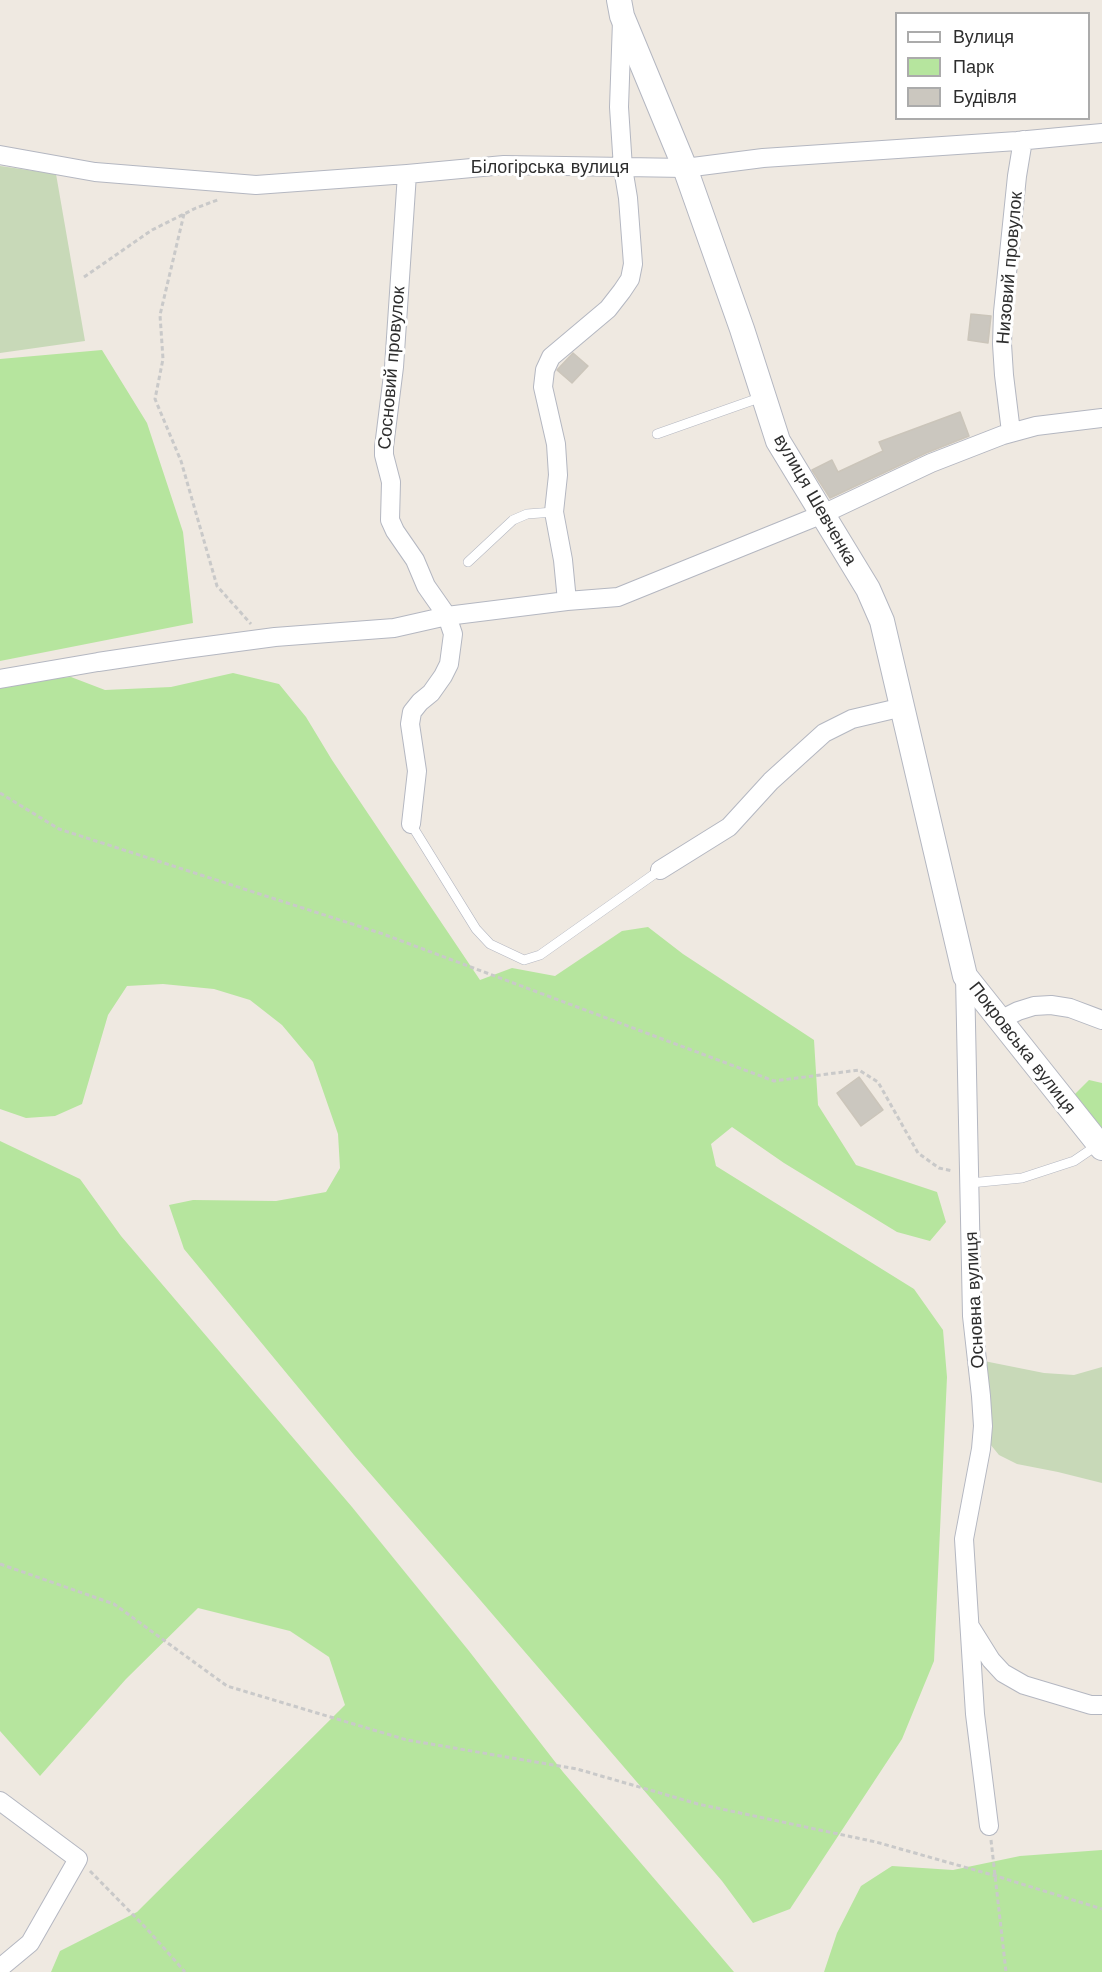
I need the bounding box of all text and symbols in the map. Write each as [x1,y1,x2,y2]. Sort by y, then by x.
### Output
legend [895,12,1090,120]
text: Вулиця [953,26,1014,47]
text: Парк [953,56,994,77]
text: Будівля [953,86,1017,107]
street label: Білогірська вулиця [471,157,629,179]
street label: Низовий провулок [993,191,1027,345]
street label: Сосновий провулок [374,285,410,451]
street label: вулиця Шевченка [769,431,861,569]
street label: Покровська вулиця [964,978,1080,1118]
street label: Основна вулиця [961,1231,989,1369]

